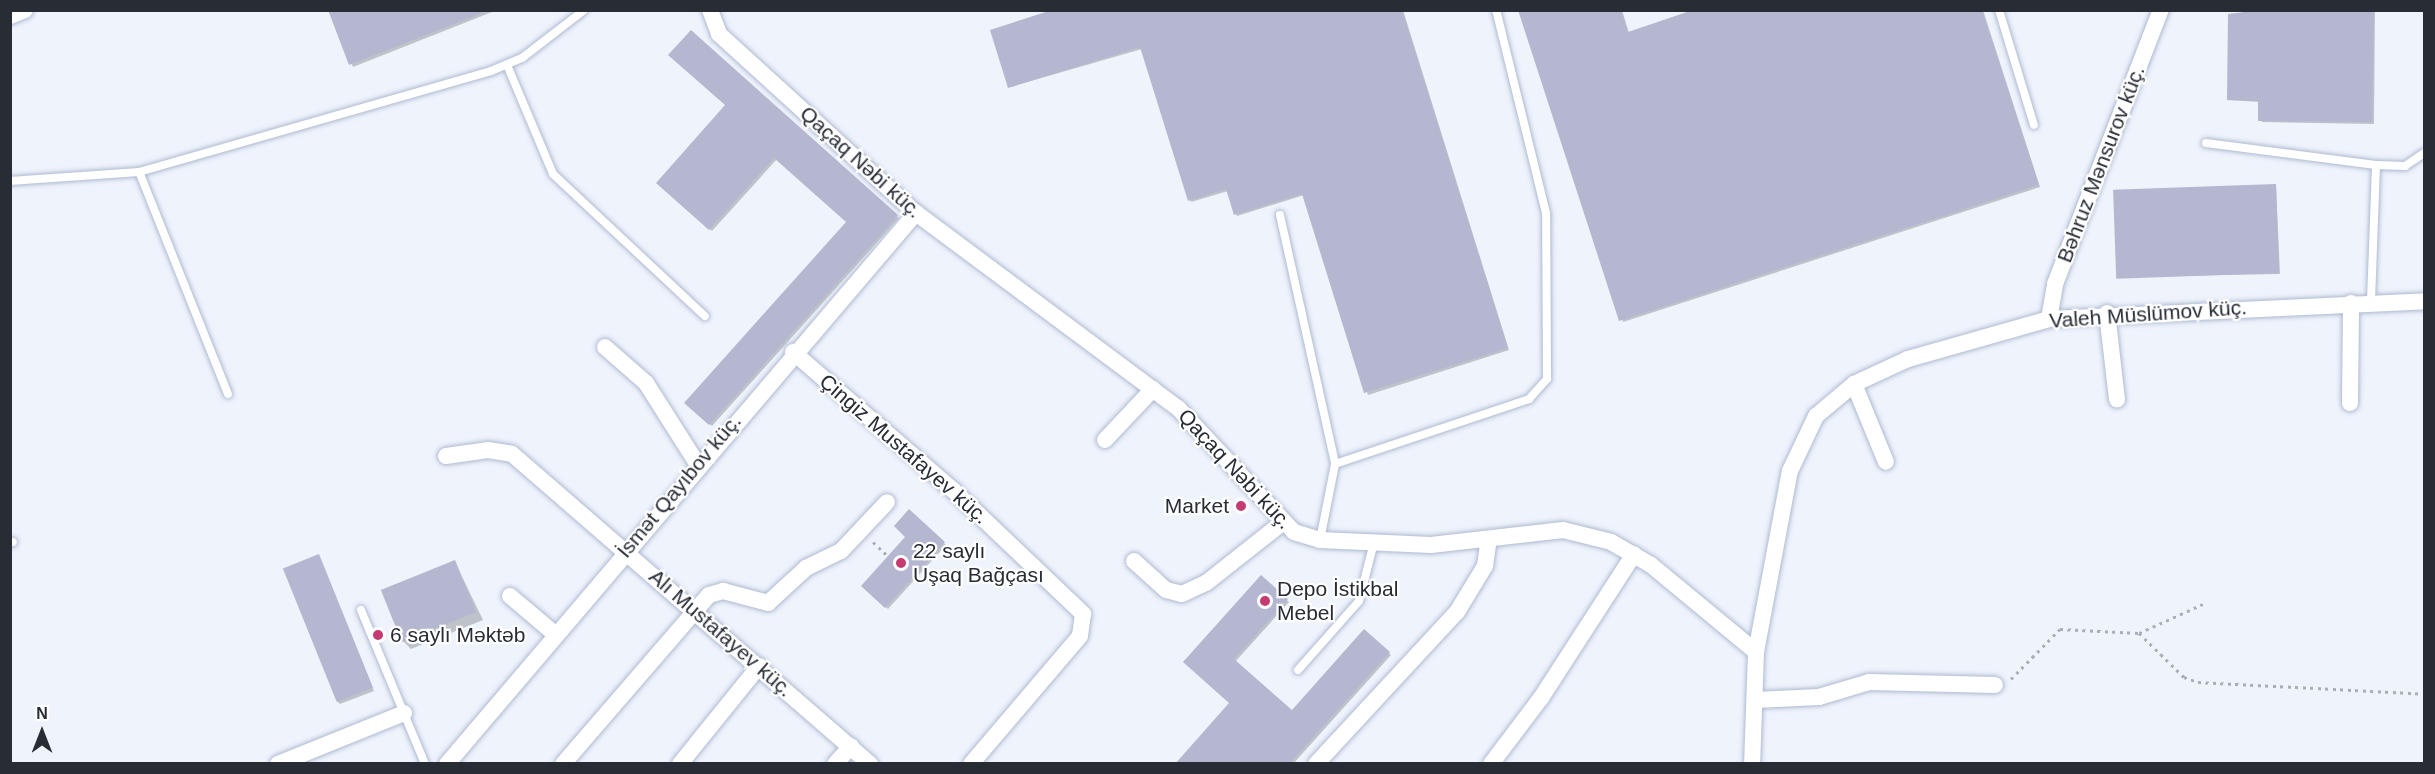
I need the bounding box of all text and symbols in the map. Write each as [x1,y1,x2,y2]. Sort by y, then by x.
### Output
street label: Bəhruz Mənsurov küç. [2052,62,2150,266]
street label: Qaçaq Nəbi küç. [795,101,927,223]
street label: Valeh Müslümov küç. [2048,295,2248,333]
street label: Çingiz Mustafayev küç. [814,369,994,529]
street label: Qaçaq Nəbi küç. [1173,404,1297,534]
street label: İsmət Qayıbov küç. [612,409,746,563]
place label: Market [1165,493,1229,519]
marker: Market [1234,499,1248,513]
place label: 22 saylı Uşaq Bağçası [913,538,1044,588]
marker: 22 saylı Uşaq Bağçası [894,556,908,570]
street label: Alı Mustafayev küç. [644,564,798,702]
place label: Depo İstikbal Mebel [1277,576,1398,626]
marker: Depo İstikbal Mebel [1258,594,1272,608]
place label: 6 saylı Məktəb [390,622,525,648]
marker: 6 saylı Məktəb [371,628,385,642]
north arrow [12,702,72,762]
text: N [36,705,48,722]

